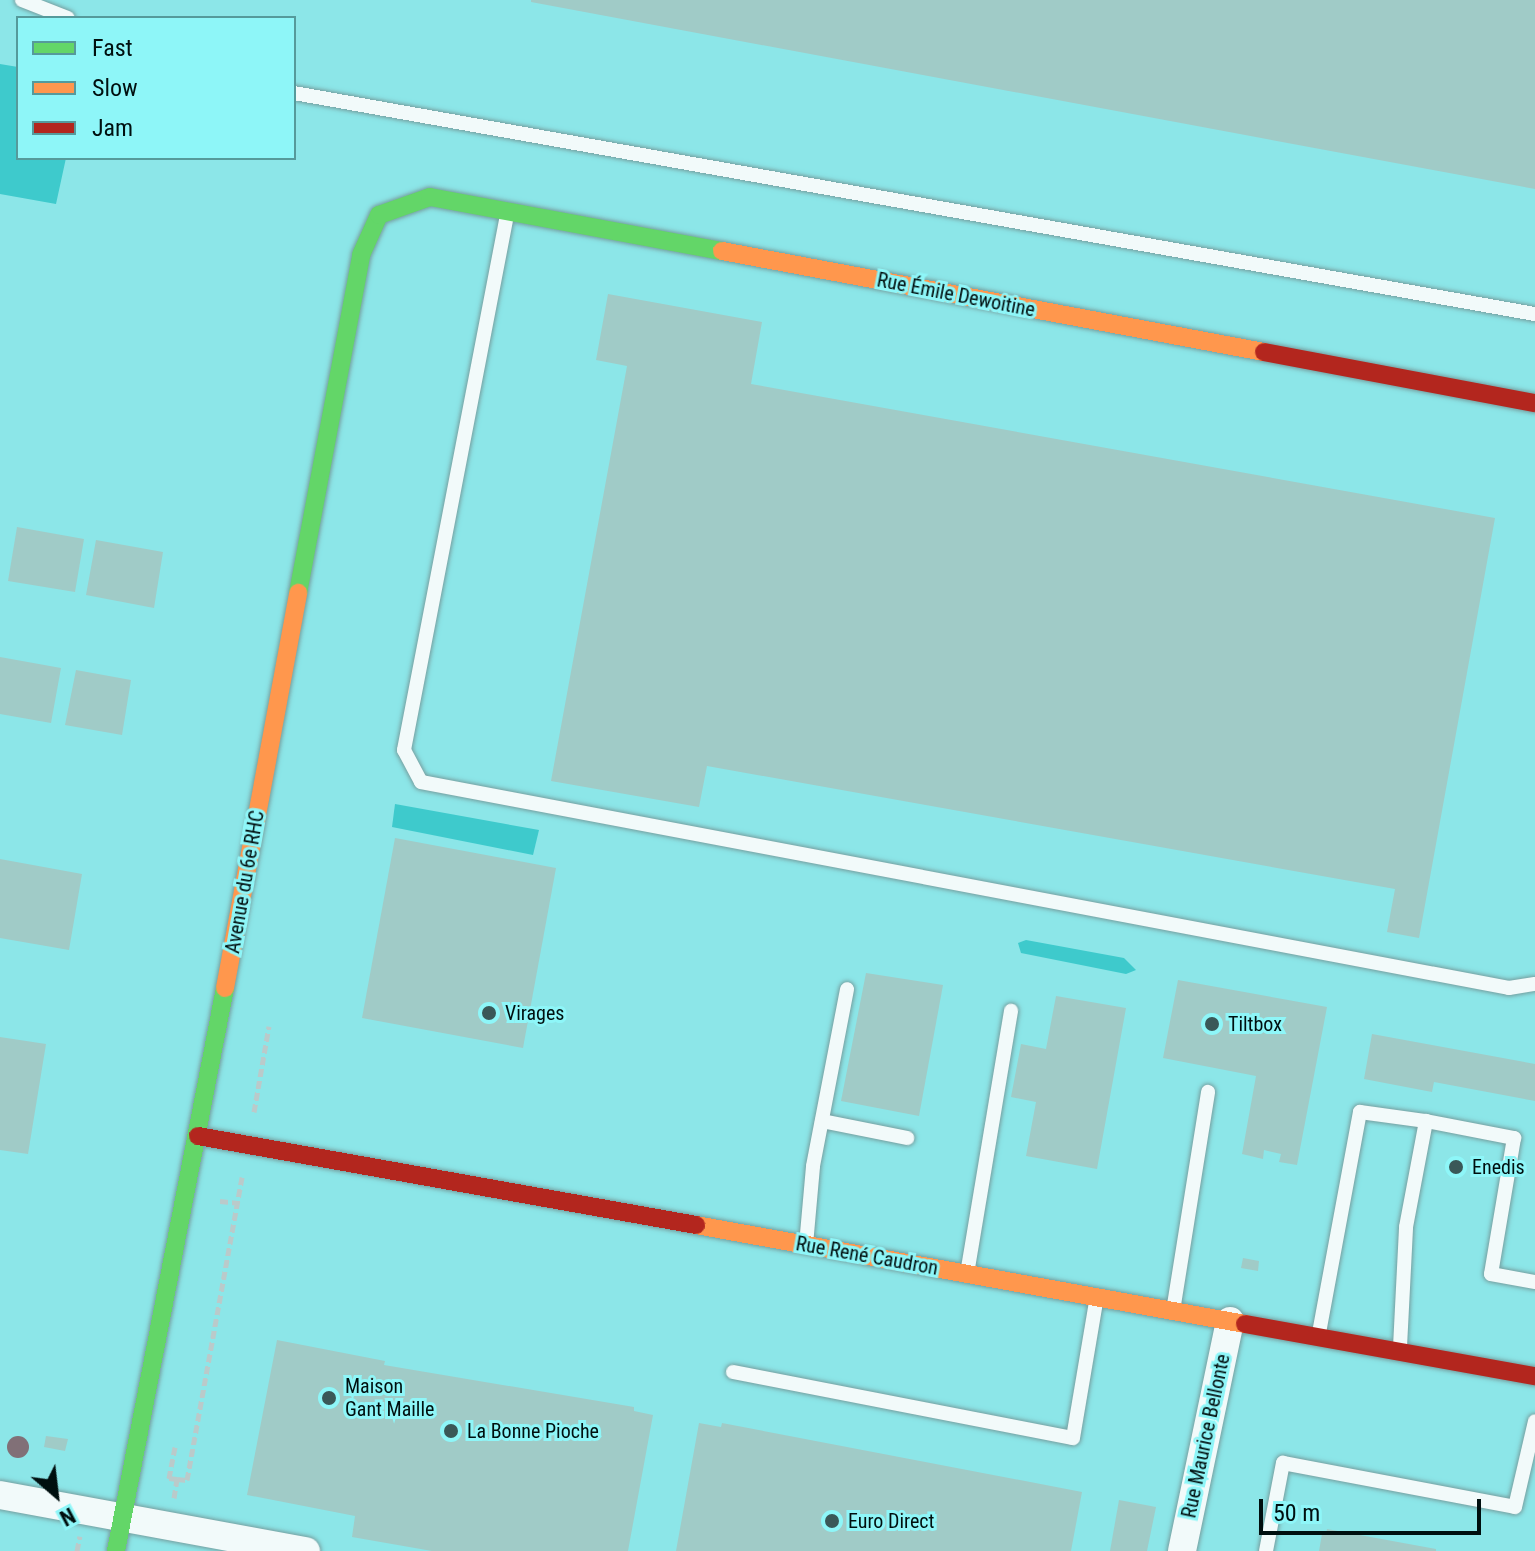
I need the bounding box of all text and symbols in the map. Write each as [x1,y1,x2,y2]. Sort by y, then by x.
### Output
legend [16,16,296,160]
text: Fast [92,34,133,62]
text: Slow [92,74,138,102]
text: Jam [92,114,133,142]
street label: Rue Émile Dewoitine [875,268,1037,322]
street label: Avenue du 6e RHC [221,809,269,955]
place label: Virages [505,1001,564,1025]
marker: Virages [480,1004,498,1022]
place label: Tiltbox [1228,1012,1282,1036]
marker: Tiltbox [1203,1015,1221,1033]
place label: Enedis [1472,1155,1525,1179]
marker: Enedis [1447,1158,1465,1176]
street label: Rue René Caudron [794,1232,940,1280]
street label: Rue Maurice Bellonte [1177,1352,1235,1520]
place label: Maison Gant Maille [345,1374,434,1421]
marker: Maison Gant Maille [320,1389,338,1407]
place label: La Bonne Pioche [467,1419,599,1443]
marker: La Bonne Pioche [442,1422,460,1440]
north arrow [16,1455,96,1535]
scale bar [1263,1483,1485,1533]
text: 50 m [1273,1499,1320,1527]
text: N [56,1502,79,1531]
place label: Euro Direct [848,1509,934,1533]
marker: Euro Direct [823,1512,841,1530]

